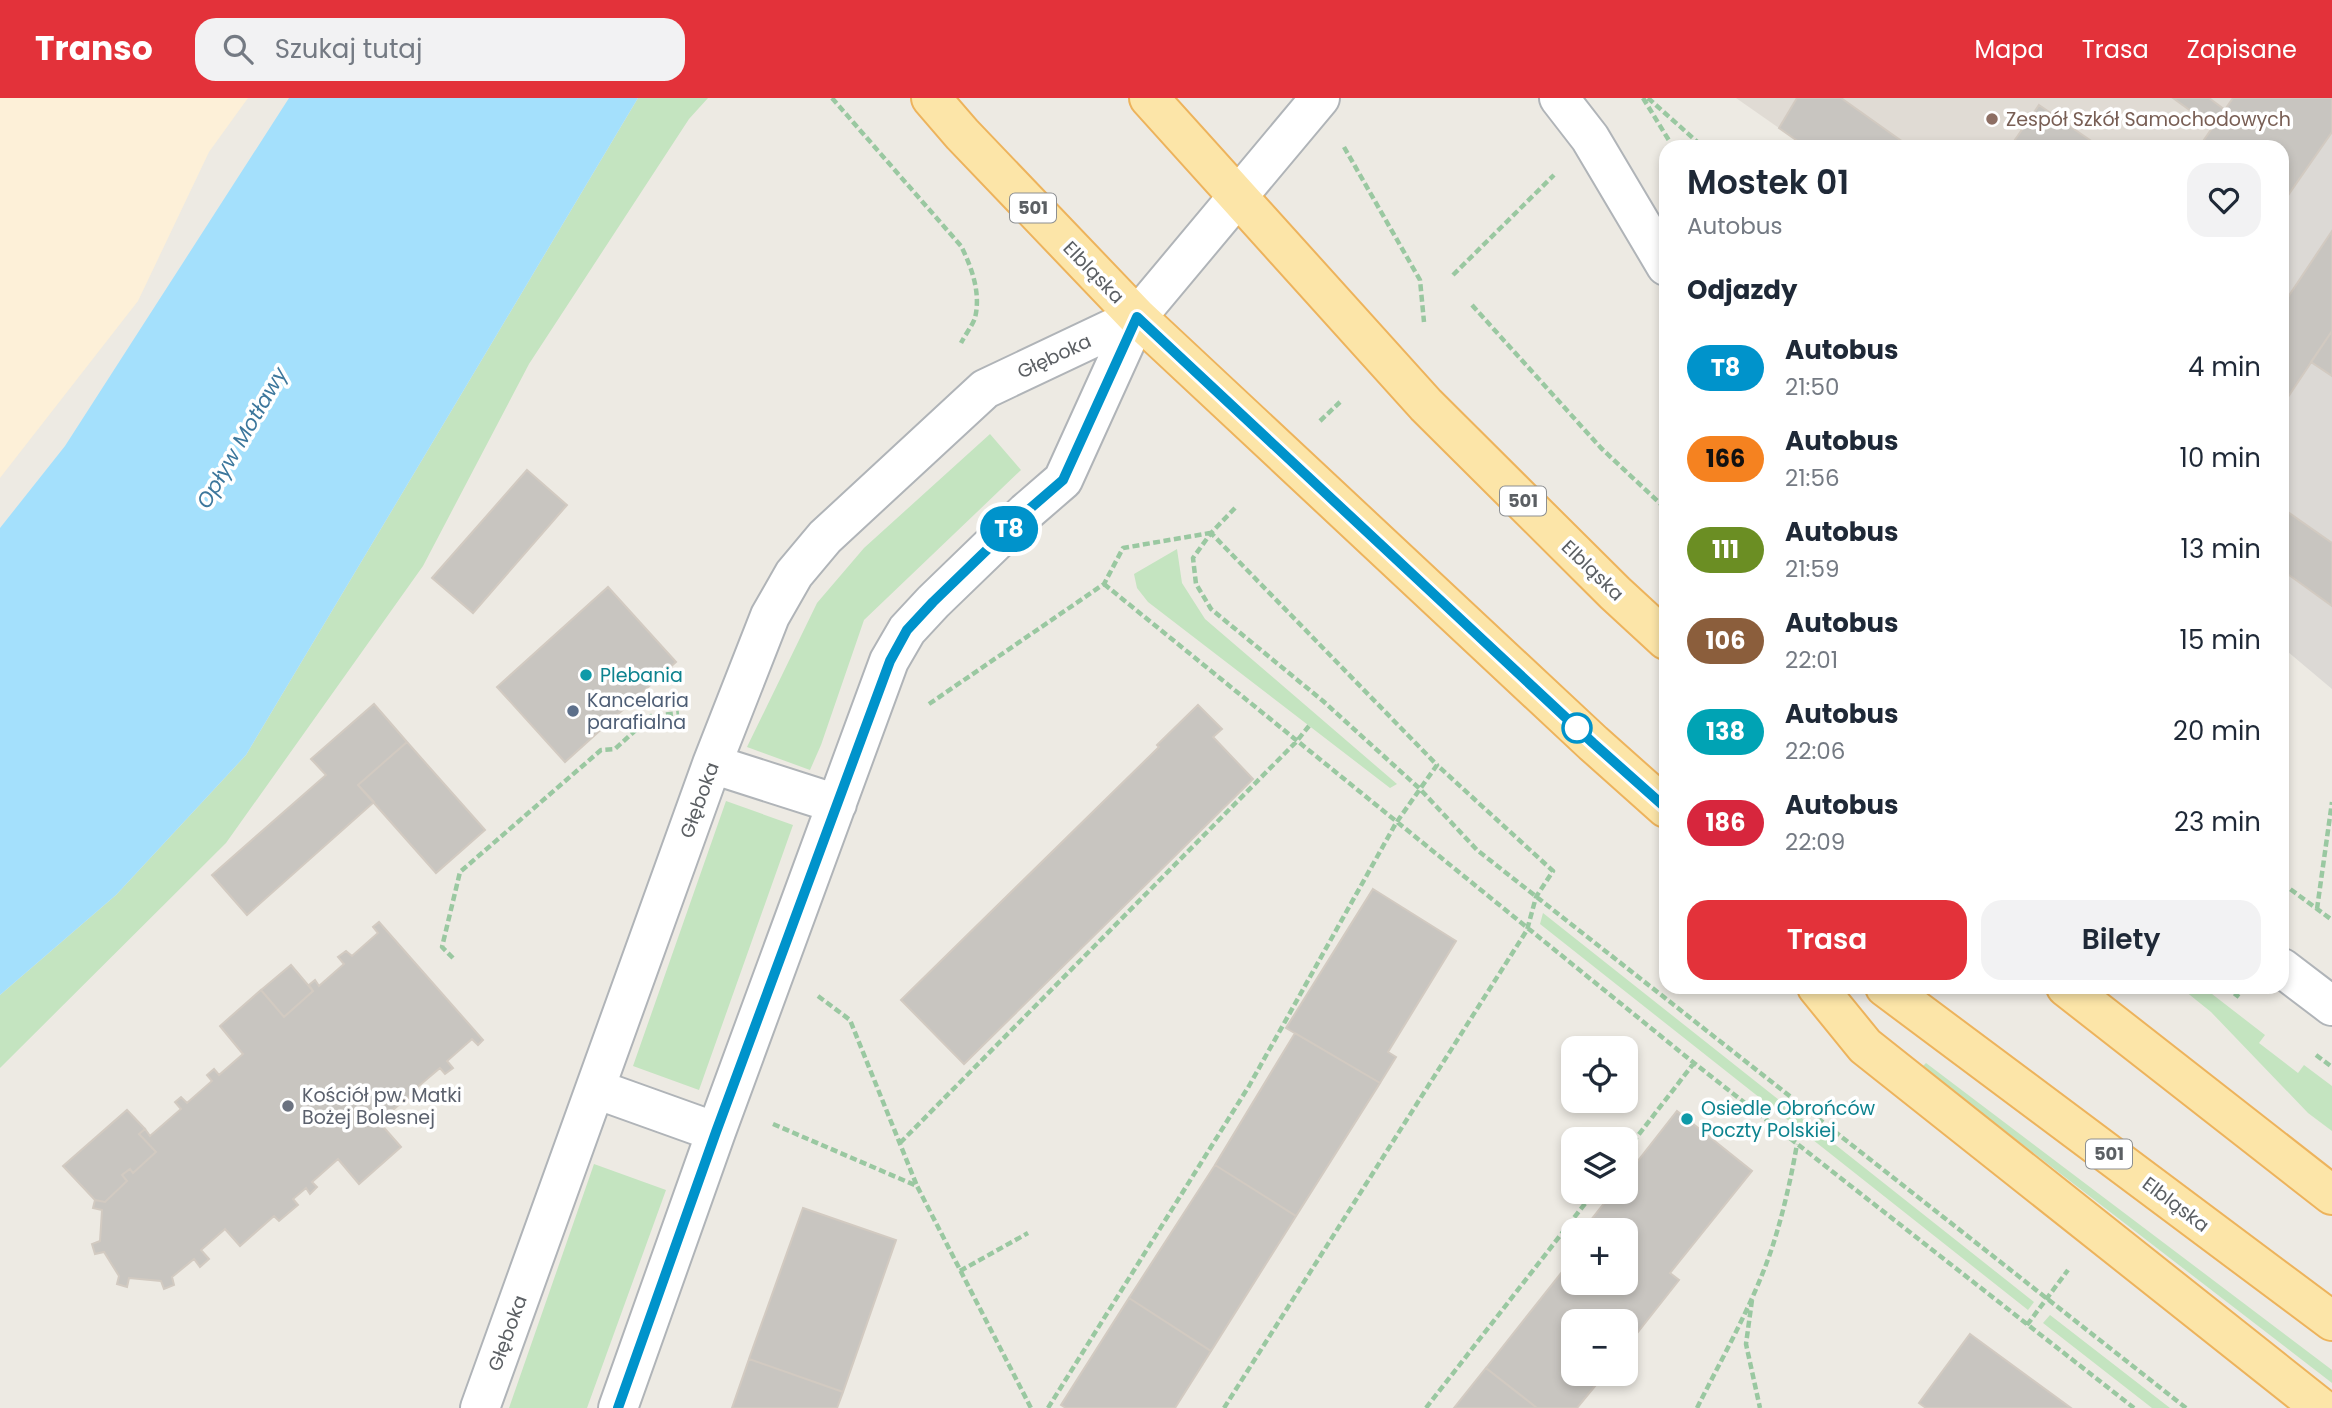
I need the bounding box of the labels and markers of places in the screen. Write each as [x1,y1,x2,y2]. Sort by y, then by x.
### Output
place label: Zespół Szkół Samochodowych [2006,106,2291,133]
marker: Zespół Szkół Samochodowych [1984,111,2000,127]
place label: Plebania [600,662,683,689]
marker: Plebania [578,667,594,683]
place label: Kancelaria parafialna [587,687,689,736]
marker: Kancelaria parafialna [565,703,581,719]
unlabelled marker [1562,713,1592,743]
place label: Kościół pw. Matki Bożej Bolesnej [302,1082,462,1131]
place label: Osiedle Obrońców Poczty Polskiej [1701,1095,1876,1144]
marker: Kościół pw. Matki Bożej Bolesnej [280,1098,296,1114]
marker: Osiedle Obrońców Poczty Polskiej [1679,1111,1695,1127]

